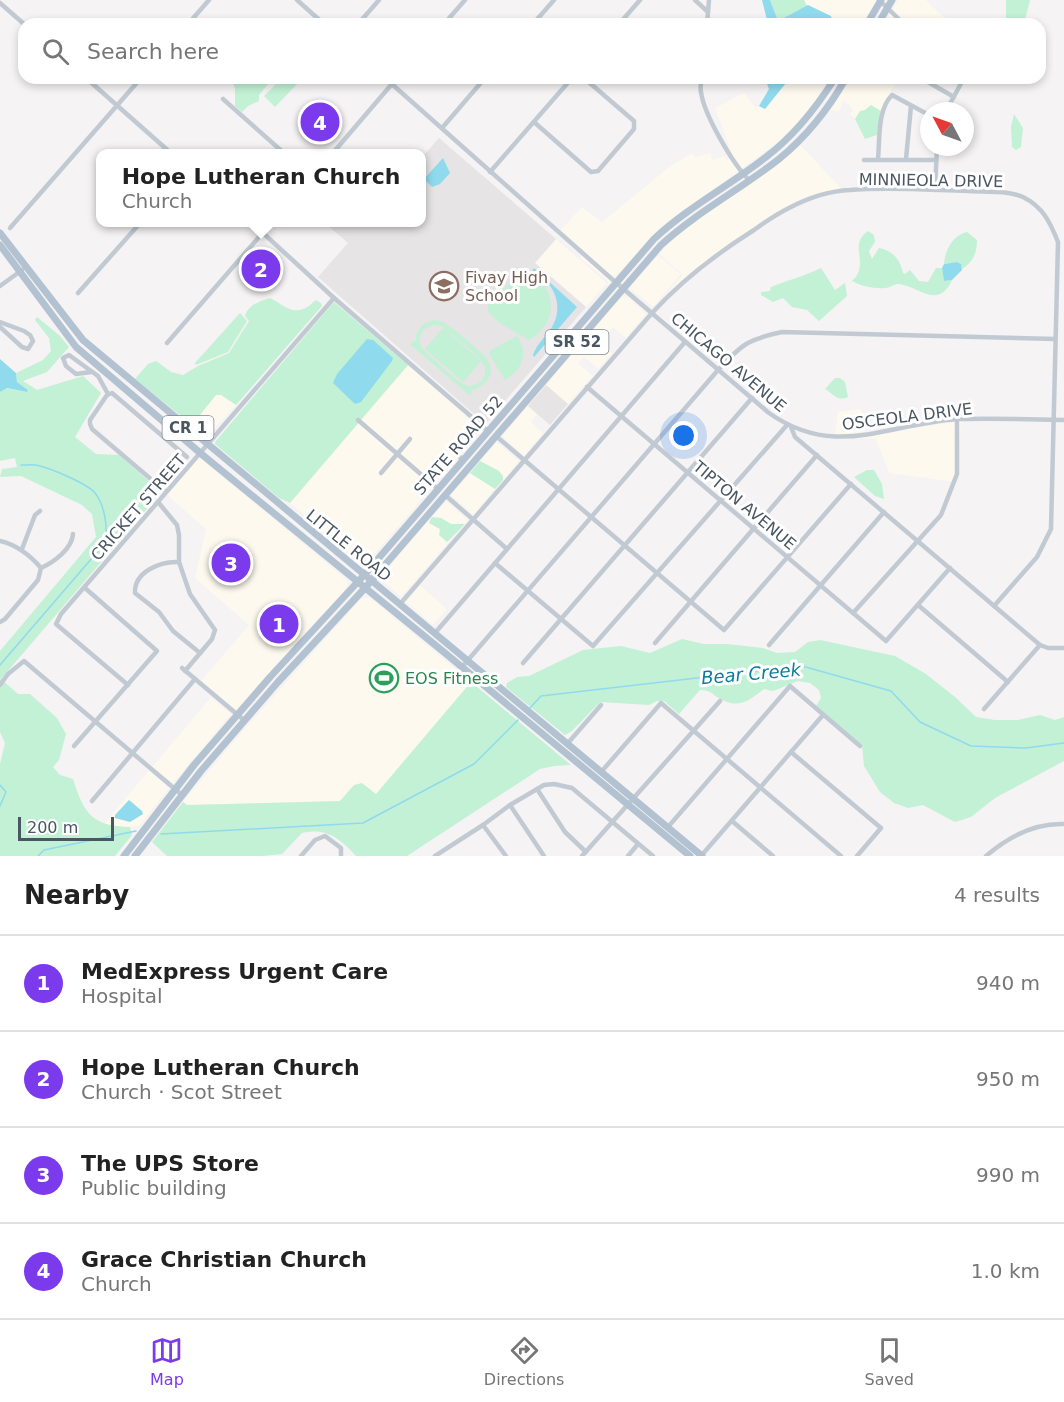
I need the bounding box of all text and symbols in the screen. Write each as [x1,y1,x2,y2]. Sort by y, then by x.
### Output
search box [18,18,1046,84]
icon: search [39,35,72,68]
text: Search here [87,39,219,64]
pin: 4 [300,100,340,144]
north arrow [920,102,974,156]
popup [96,149,426,227]
text: Hope Lutheran Church [122,164,400,189]
street label: MINNIEOLA DRIVE [859,170,1003,191]
text: Church [122,189,192,213]
pin: 2 [242,246,280,292]
place label: Fivay High School [465,268,548,305]
school or university icon: Fivay High School [428,270,460,302]
street label: CHICAGO AVENUE [667,309,790,416]
road number: SR 52 [546,330,608,354]
street label: STATE ROAD 52 [410,392,507,499]
street label: OSCEOLA DRIVE [841,399,973,434]
road number: CR 1 [162,416,213,440]
your location [669,421,698,450]
street label: CRICKET STREET [87,450,190,564]
street label: TIPTON AVENUE [689,456,800,554]
street label: LITTLE ROAD [302,505,395,585]
pin: 3 [212,540,250,586]
pin: 1 [260,602,298,646]
water label: Bear Creek [700,659,803,688]
sports icon: EOS Fitness [368,662,400,694]
place label: EOS Fitness [405,669,498,688]
scale bar [18,814,114,842]
text: 200 m [27,818,78,837]
text: Nearby [24,880,129,910]
text: 4 results [954,883,1040,907]
text: MedExpress Urgent Care [81,959,388,984]
text: 1 [37,971,50,995]
text: 940 m [976,971,1040,995]
text: Hospital [81,984,163,1008]
text: Hope Lutheran Church [81,1055,360,1080]
text: 2 [37,1067,50,1091]
text: 950 m [976,1067,1040,1091]
text: Church · Scot Street [81,1080,282,1104]
text: The UPS Store [81,1151,259,1176]
text: 3 [37,1163,50,1187]
text: 990 m [976,1163,1040,1187]
text: Public building [81,1176,227,1200]
text: Grace Christian Church [81,1247,367,1272]
text: 4 [37,1259,50,1283]
text: 1.0 km [971,1259,1040,1283]
text: Church [81,1272,152,1296]
tab: Map [150,1334,184,1389]
tab: Directions [484,1334,564,1389]
tab: Saved [865,1334,914,1389]

